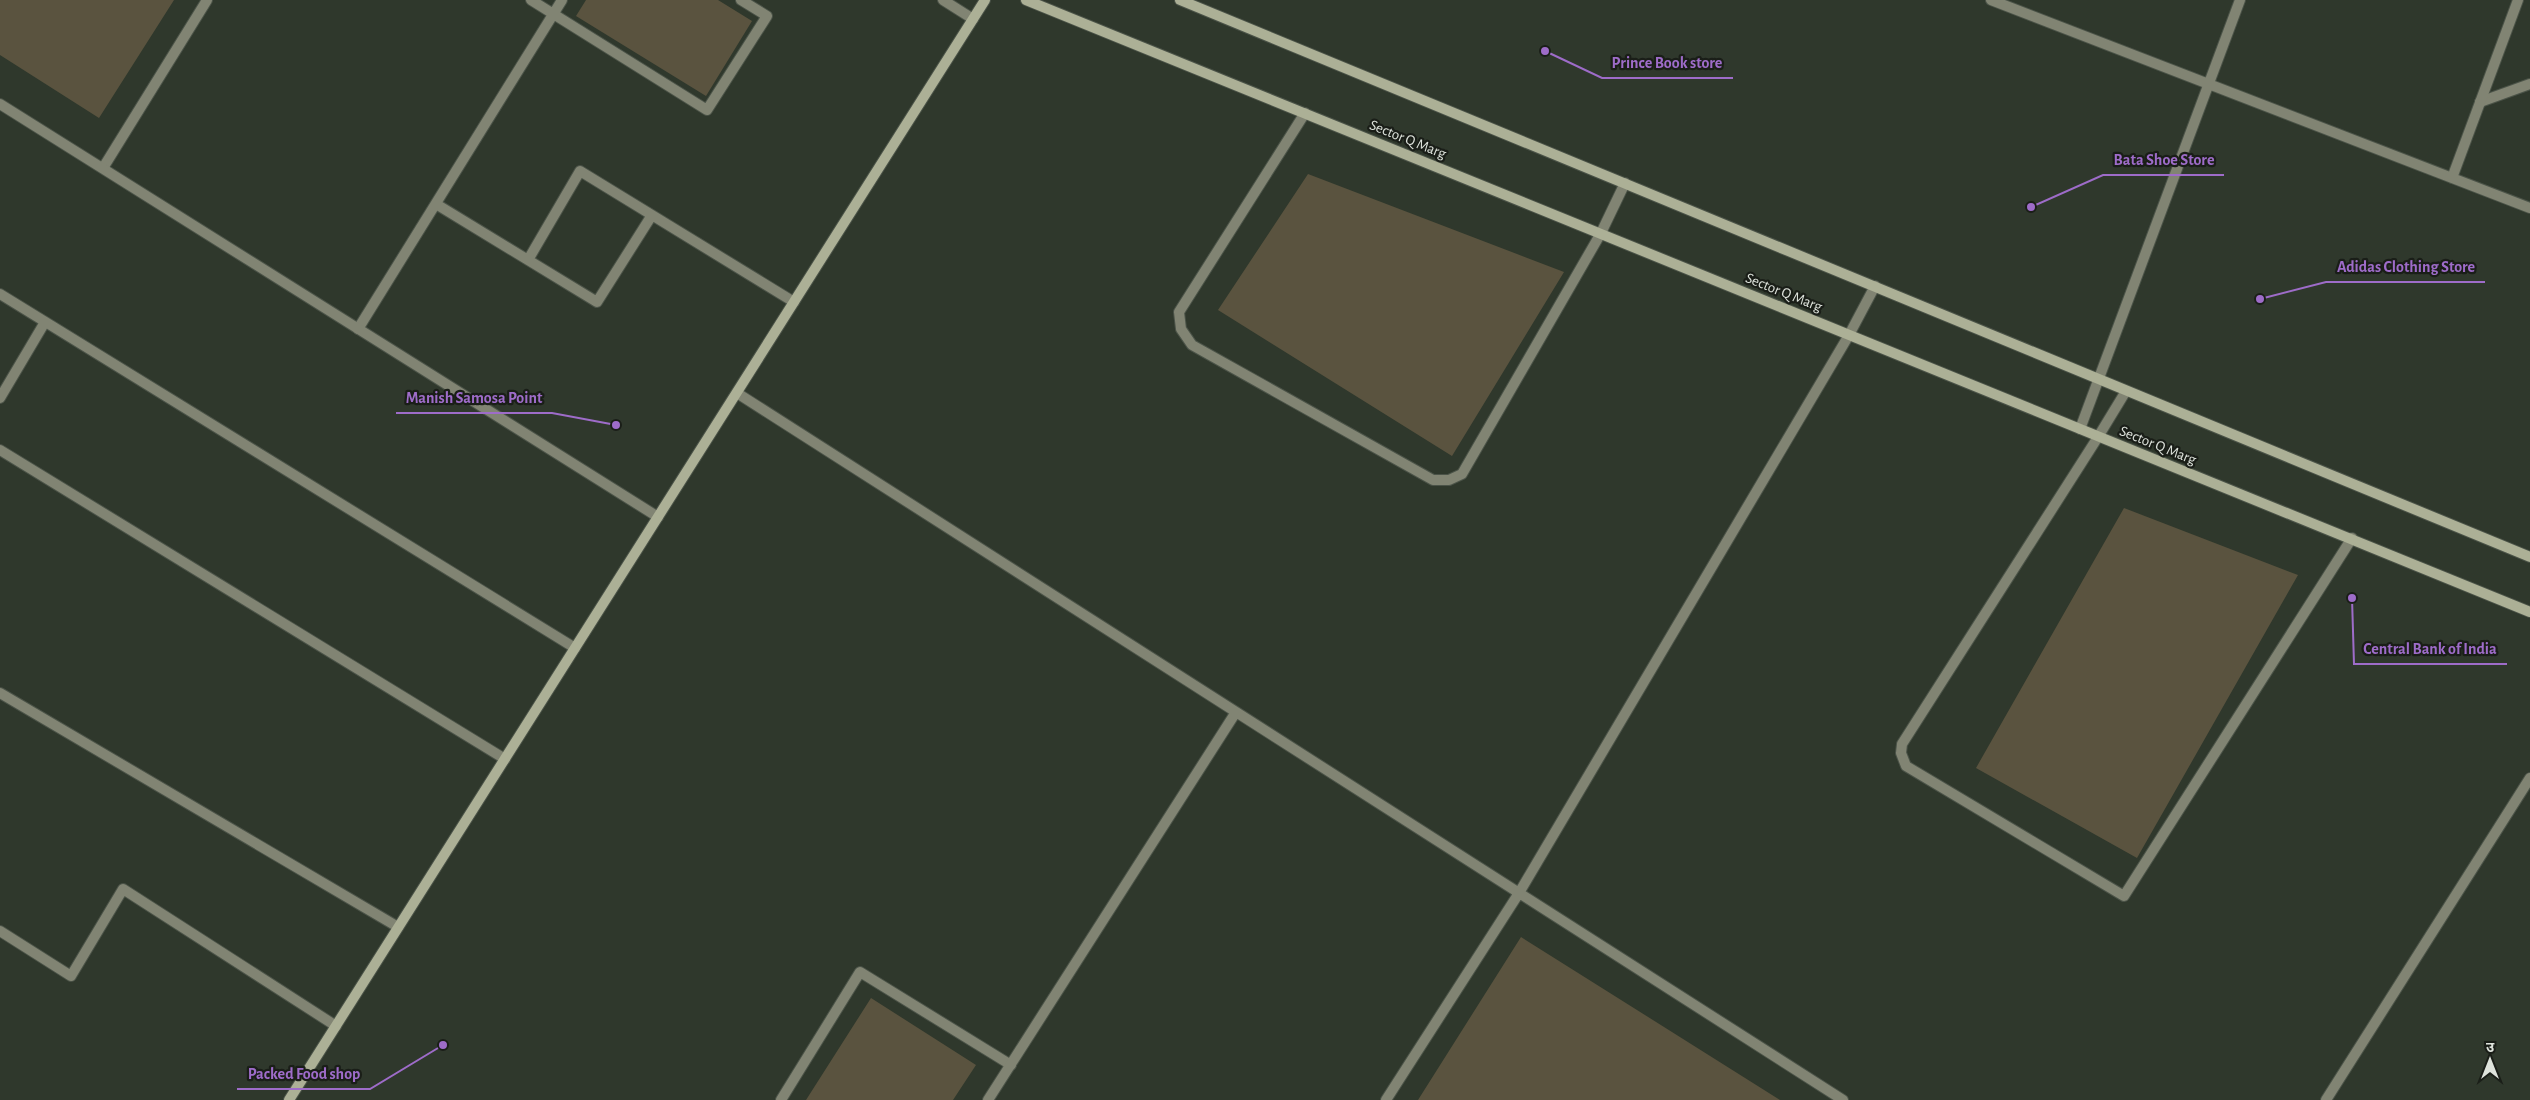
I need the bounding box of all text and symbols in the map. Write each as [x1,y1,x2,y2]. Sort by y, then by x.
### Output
callout: Prince Book store [1602,47,1733,78]
text: Prince Book store [1612,55,1723,71]
street label: Sector Q Marg [1367,117,1449,162]
callout: Bata Shoe Store [2103,144,2224,175]
text: Bata Shoe Store [2114,152,2215,168]
callout: Adidas Clothing Store [2326,251,2485,282]
text: Adidas Clothing Store [2337,259,2476,275]
street label: Sector Q Marg [1743,270,1825,315]
callout: Manish Samosa Point [396,382,552,413]
text: Manish Samosa Point [406,390,543,406]
street label: Sector Q Marg [2117,423,2199,468]
callout: Central Bank of India [2354,633,2507,664]
text: Central Bank of India [2363,641,2497,657]
north arrow [2465,1035,2515,1085]
text: उ [2486,1041,2495,1055]
callout: Packed Food shop [237,1058,370,1089]
text: Packed Food shop [248,1066,360,1082]

